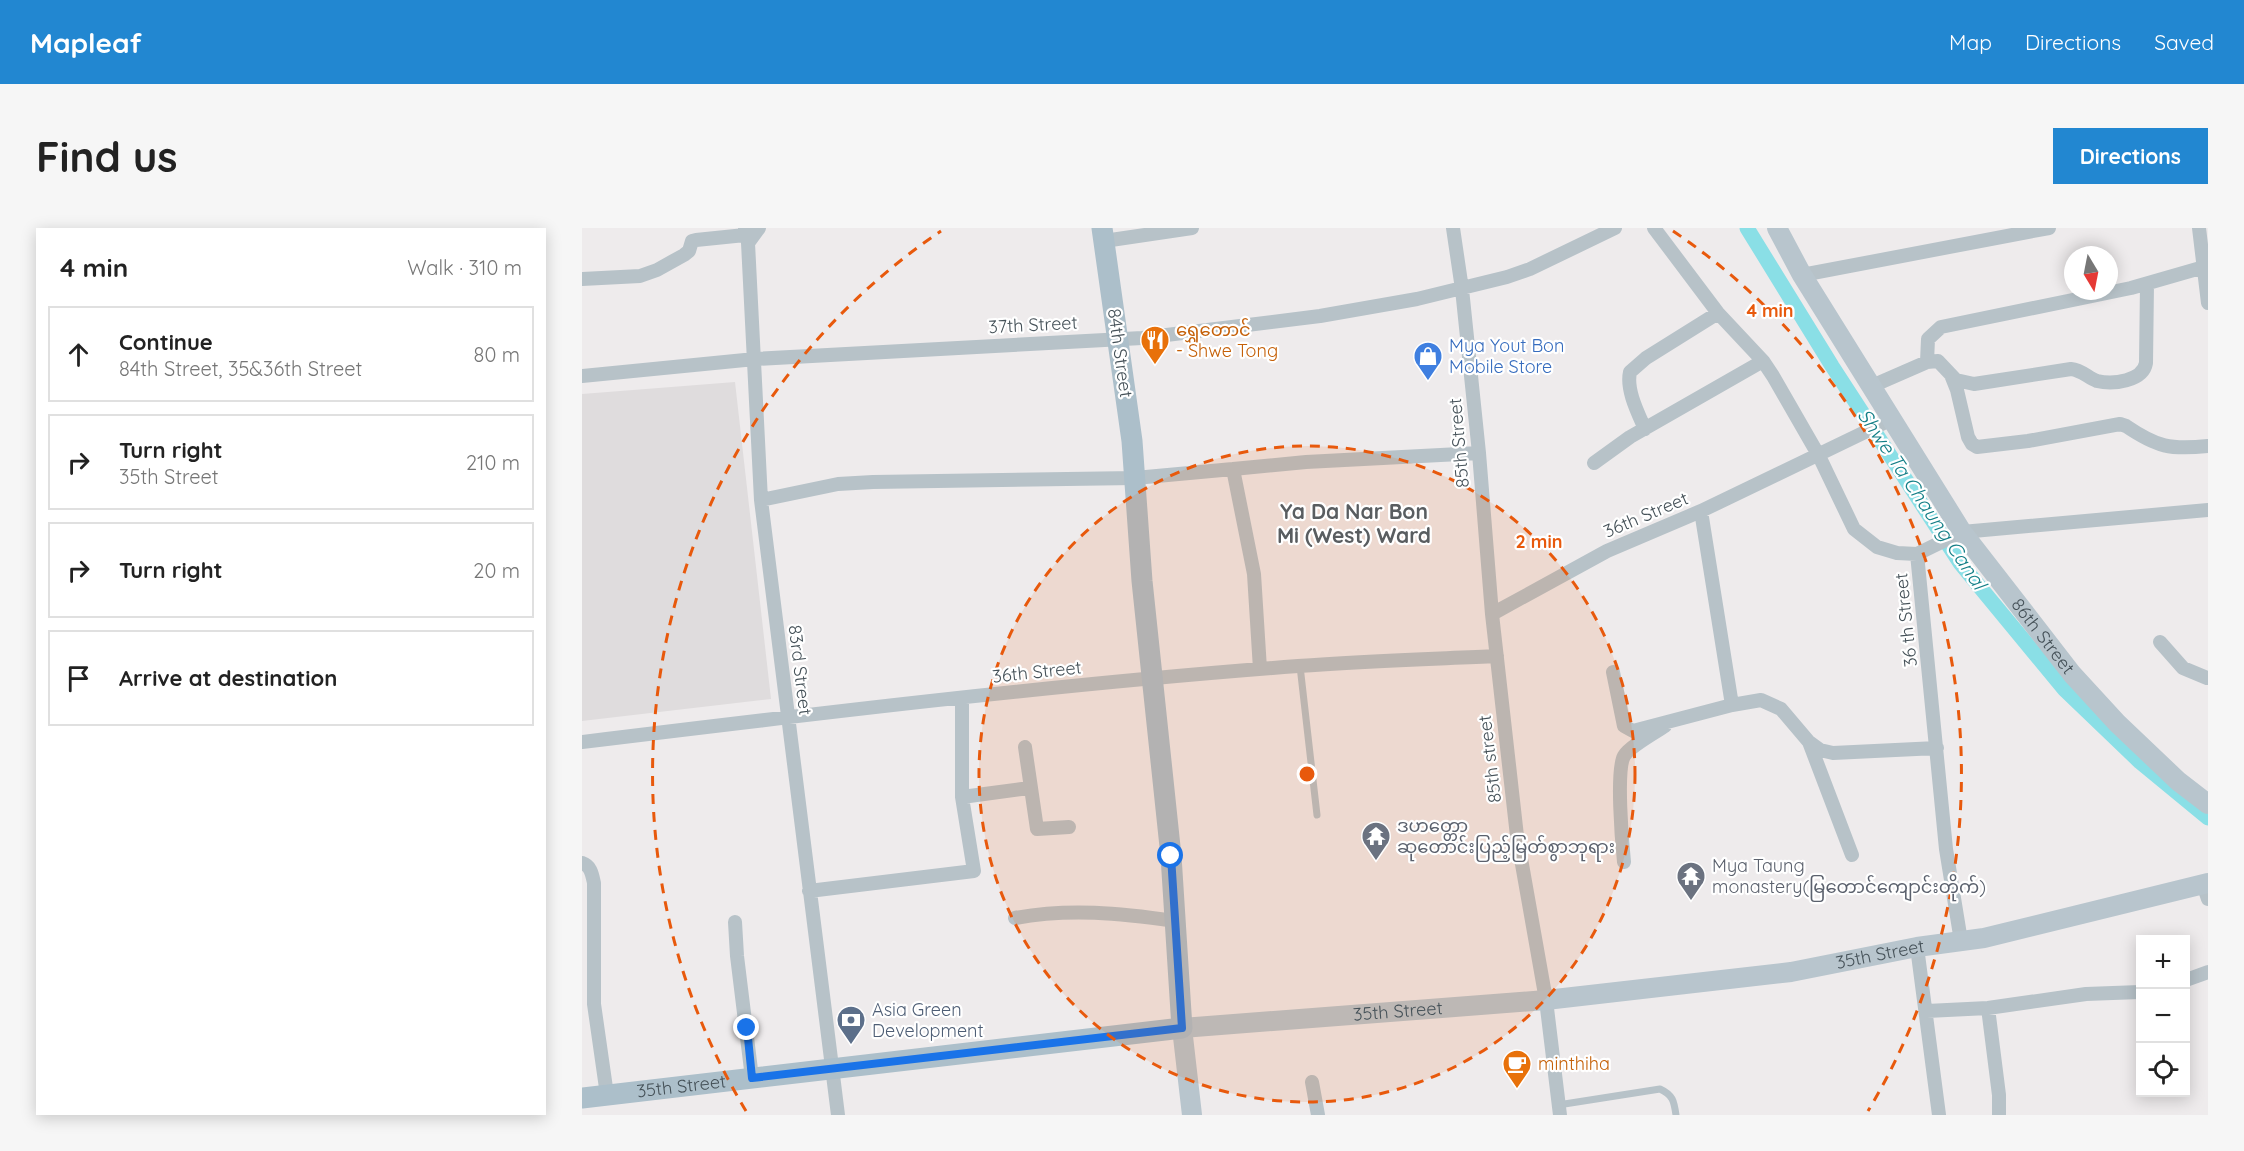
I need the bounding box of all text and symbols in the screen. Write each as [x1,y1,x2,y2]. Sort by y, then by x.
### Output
text: Mapleaf [30,25,142,60]
text: Map [1949,29,1992,55]
text: Directions [2025,29,2121,55]
text: Saved [2154,29,2214,55]
button: Directions [2053,128,2208,184]
text: Find us [36,130,178,183]
north arrow [2064,246,2118,300]
text: 4 min [60,251,128,284]
text: Walk · 310 m [407,255,522,280]
text: 4 min [1746,299,1794,322]
street label: 84th Street [1103,307,1138,399]
street label: 37th Street [988,311,1078,338]
place label: ရွှေတောင် - Shwe Tong [1176,317,1278,362]
restaurant icon: ရွှေတောင် - Shwe Tong [1139,324,1171,366]
text: Continue [119,328,213,356]
place label: Mya Yout Bon Mobile Store [1449,334,1564,378]
icon: ahead [62,338,95,371]
shop icon: Mya Yout Bon Mobile Store [1412,340,1444,382]
text: 80 m [474,342,520,367]
text: 84th Street, 35&36th Street [119,356,362,381]
street label: 85th Street [1443,397,1474,489]
water label: Shwe Ta Chaung Canal [1853,404,1994,596]
text: Turn right [119,436,223,464]
icon: right [62,446,95,479]
text: 210 m [466,450,520,475]
text: 35th Street [119,464,219,489]
street label: 36th Street [1600,486,1692,543]
district label: Ya Da Nar Bon Mi (West) Ward [1277,498,1431,548]
text: 2 min [1516,530,1562,553]
icon: right [62,554,95,587]
text: Turn right [119,556,223,584]
text: 20 m [473,558,520,583]
street label: 36 th Street [1889,572,1922,668]
street label: 86th Street [2007,593,2080,679]
street label: 83rd Street [784,624,817,716]
street label: 36th Street [991,655,1083,688]
icon: arrive [62,662,95,695]
text: Arrive at destination [119,664,337,692]
street label: 85th street [1473,714,1506,804]
centre of rings [1297,764,1317,784]
place label: ဒဟတ္တော ဆုတောင်းပြည့်မြတ်စွာဘုရား [1397,814,1615,862]
temple icon: ဒဟတ္တော ဆုတောင်းပြည့်မြတ်စွာဘုရား [1360,820,1392,862]
route start [1157,842,1183,868]
place label: Mya Taung monastery(မြတောင်ကျောင်းတိုက်) [1712,854,1986,902]
temple icon: Mya Taung monastery(မြတောင်ကျောင်းတိုက်) [1675,860,1707,902]
street label: 35th Street [1834,934,1926,974]
map controls [2136,935,2190,1097]
button: + [2136,935,2190,989]
button: − [2136,989,2190,1043]
street label: 35th Street [1352,996,1443,1026]
place label: Asia Green Development [872,998,984,1042]
bank icon: Asia Green Development [835,1004,867,1046]
route end [733,1014,759,1040]
button: locate [2136,1043,2190,1097]
cafe icon: minthiha [1501,1048,1533,1090]
place label: minthiha [1538,1052,1610,1075]
street label: 35th Street [635,1069,727,1103]

